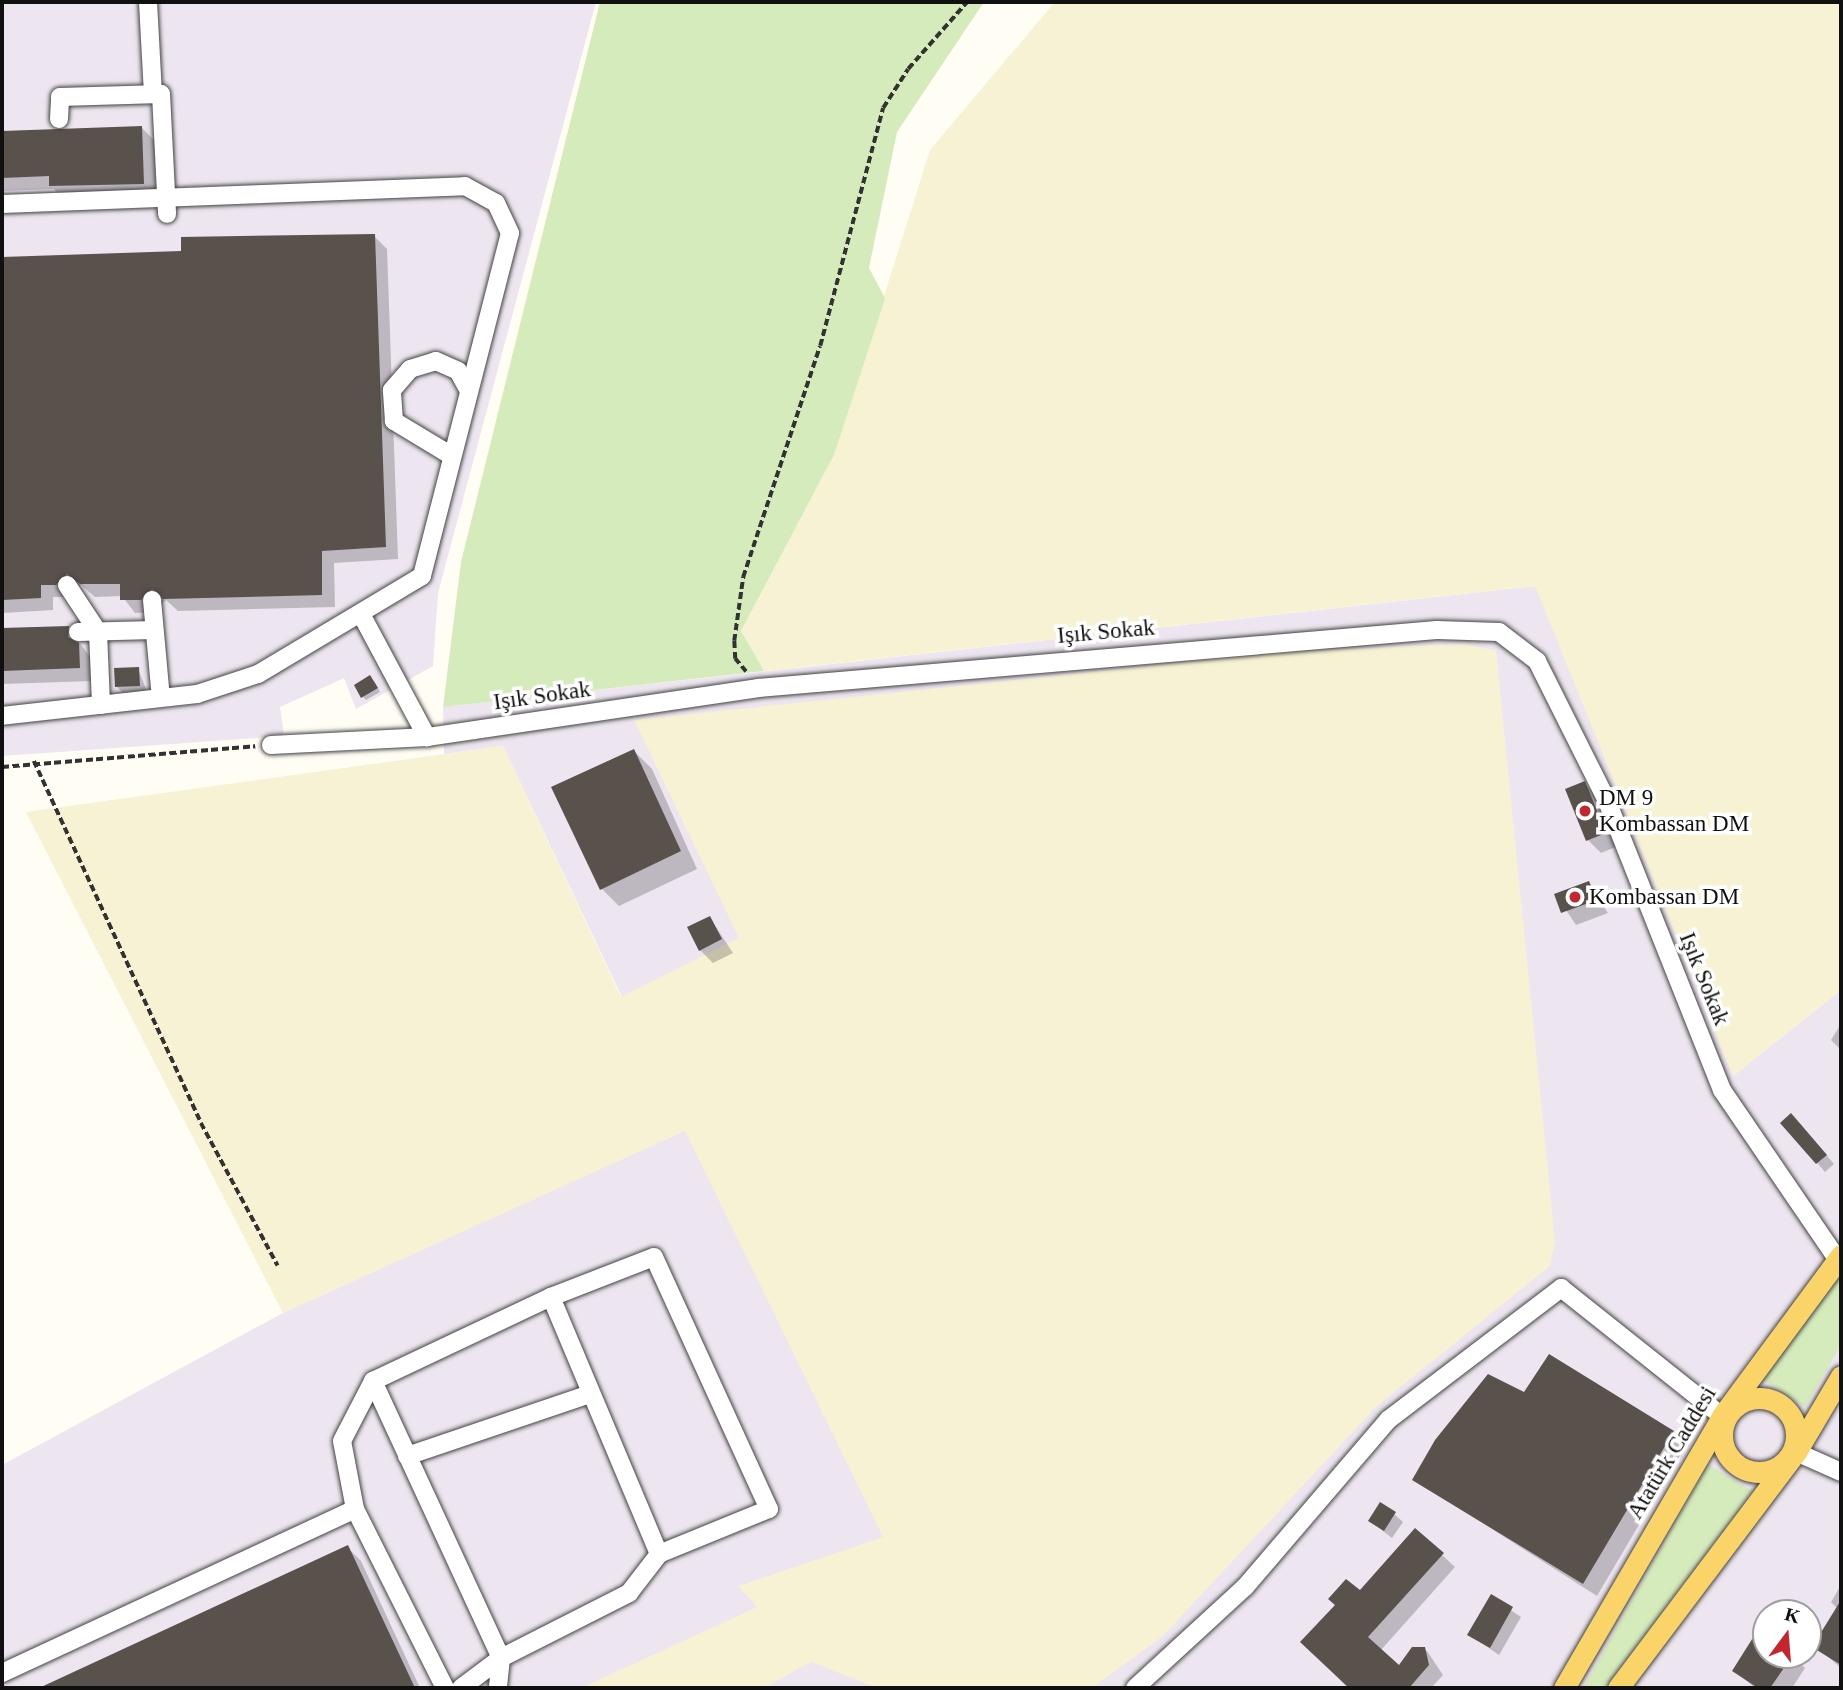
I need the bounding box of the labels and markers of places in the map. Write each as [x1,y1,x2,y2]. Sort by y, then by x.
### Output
place label: DM 9 Kombassan DM [1599,784,1749,838]
marker: DM 9 Kombassan DM [1577,803,1593,819]
place label: Kombassan DM [1589,883,1739,911]
marker: Kombassan DM [1567,889,1583,905]

